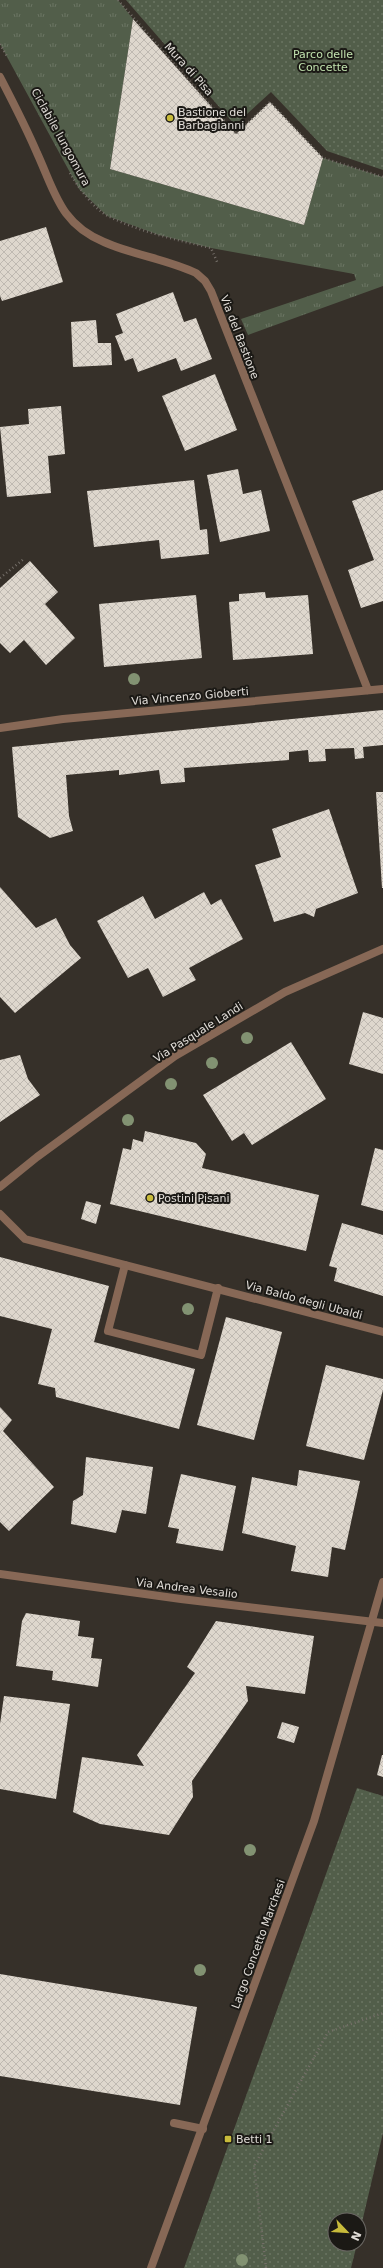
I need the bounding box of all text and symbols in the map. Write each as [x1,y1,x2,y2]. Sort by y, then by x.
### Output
street label: Mura di Pisa [161,40,216,98]
park label: Parco delle Concette [293,48,353,74]
street label: Ciclabile lungomura [28,86,93,188]
place label: Bastione del Barbagianni [178,106,246,132]
marker: Bastione del Barbagianni [165,113,175,123]
street label: Via del Bastione [218,293,262,381]
street label: Via Vincenzo Gioberti [131,685,249,708]
street label: Via Pasquale Landi [151,1000,245,1065]
place label: Postini Pisani [158,1192,230,1205]
marker: Postini Pisani [145,1193,155,1203]
street label: Via Baldo degli Ubaldi [244,1279,364,1322]
street label: Via Andrea Vesalio [135,1576,239,1601]
street label: Largo Concetto Marchesi [229,1878,288,2011]
place label: Betti 1 [236,2133,273,2146]
marker: Betti 1 [223,2134,233,2144]
north arrow [327,2212,367,2252]
text: N [348,2229,363,2243]

